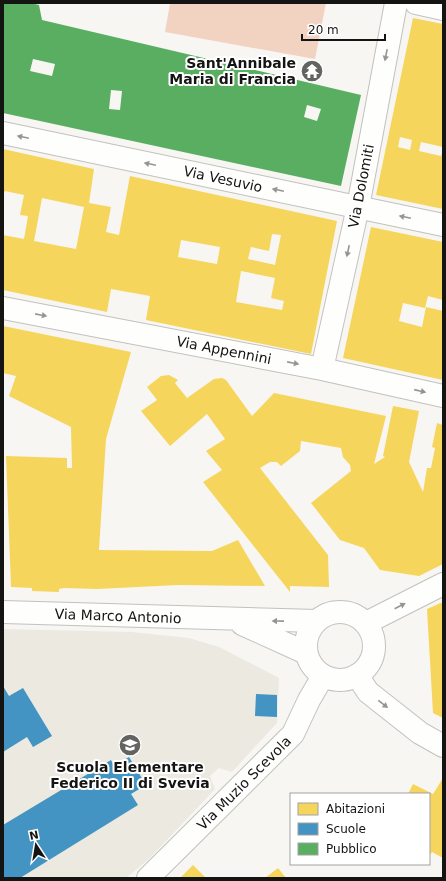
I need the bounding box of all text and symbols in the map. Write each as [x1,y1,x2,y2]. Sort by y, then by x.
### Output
scale bar [302,16,385,42]
text: 20 m [308,23,339,37]
one-way arrow [383,49,389,61]
place label: Sant'Annibale Maria di Francia [169,55,296,87]
temple icon: Sant'Annibale Maria di Francia [299,58,325,84]
one-way arrow [17,134,29,140]
street label: Via Dolomiti [345,143,377,229]
one-way arrow [144,160,157,166]
street label: Via Vesuvio [182,163,264,195]
one-way arrow [271,187,284,193]
one-way arrow [399,214,411,220]
one-way arrow [345,245,351,258]
one-way arrow [35,312,47,318]
street label: Via Appennini [175,333,273,367]
one-way arrow [287,360,299,366]
one-way arrow [414,388,426,394]
one-way arrow [395,603,406,609]
street label: Via Marco Antonio [54,606,182,626]
one-way arrow [272,617,284,624]
one-way arrow [377,700,388,708]
school or university icon: Scuola Elementare Federico II di Svevia [117,732,143,758]
street label: Via Muzio Scevola [194,733,294,833]
place label: Scuola Elementare Federico II di Svevia [50,759,210,791]
legend [290,793,430,865]
text: Abitazioni [326,802,385,816]
text: Scuole [326,822,366,836]
north arrow [16,825,56,865]
text: N [28,828,40,843]
text: Pubblico [326,842,376,856]

